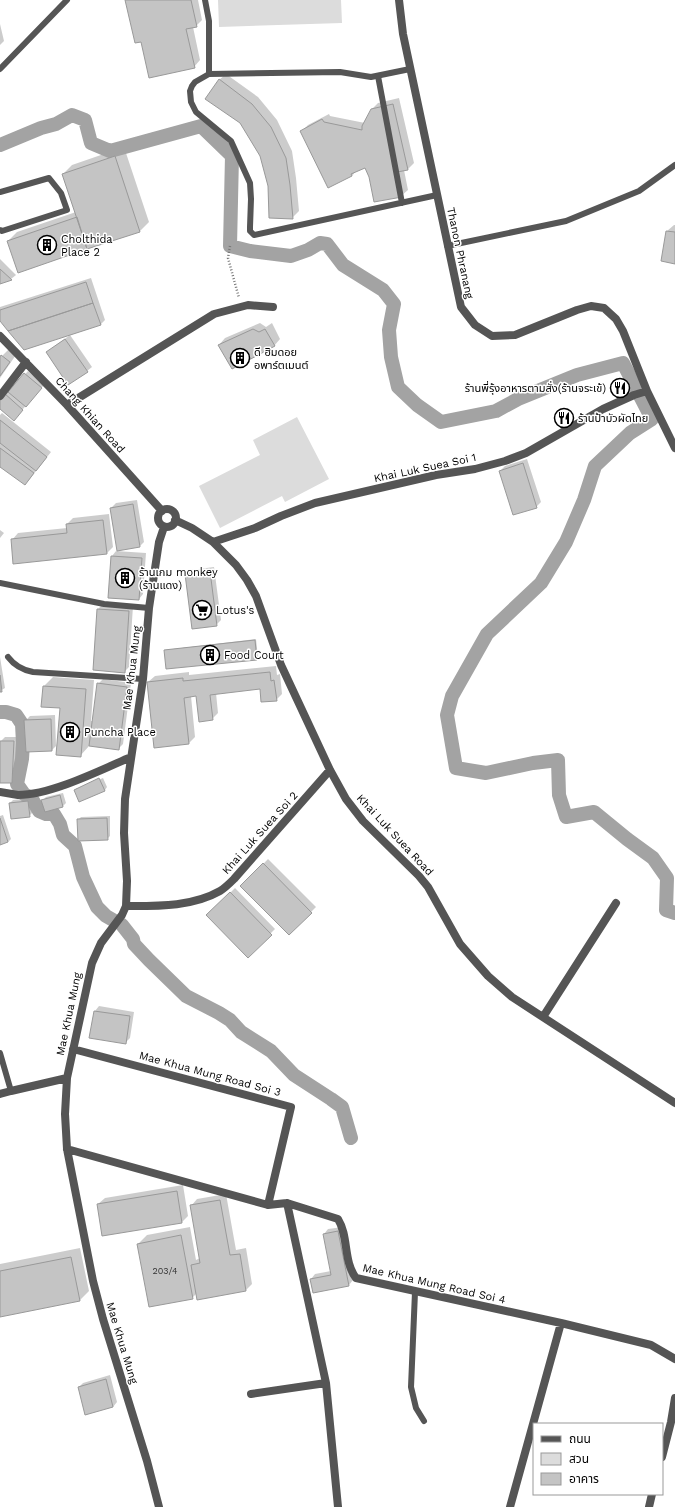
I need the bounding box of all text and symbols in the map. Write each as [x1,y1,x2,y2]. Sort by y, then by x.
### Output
street label: Thanon Phranang [444,206,476,300]
place label: Cholthida Place 2 [61,233,113,259]
building icon: Cholthida Place 2 [36,234,58,256]
place label: ดี ฮิมดอย อพาร์ตเมนต์ [254,346,309,372]
building icon: ดี ฮิมดอย อพาร์ตเมนต์ [229,347,251,369]
street label: Chang Khian Road [53,374,127,456]
restaurant icon: ร้านพี่รุ้งอาหารตามสั่ง(ร้านจระเข้) [609,377,631,399]
place label: ร้านพี่รุ้งอาหารตามสั่ง(ร้านจระเข้) [465,380,606,395]
restaurant icon: ร้านป้าบัวผัดไทย [553,407,575,429]
place label: ร้านป้าบัวผัดไทย [578,412,648,425]
street label: Khai Luk Suea Soi 1 [373,451,477,485]
place label: ร้านเกม monkey (ร้านแดง) [139,566,218,592]
building icon: ร้านเกม monkey (ร้านแดง) [114,567,136,589]
supermarket icon: Lotus's [191,599,213,621]
place label: Lotus's [216,604,254,617]
street label: Mae Khua Mung [120,625,144,711]
building icon: Food Court [199,644,221,666]
place label: Food Court [224,649,284,662]
building icon: Puncha Place [59,721,81,743]
place label: Puncha Place [84,726,156,739]
street label: Khai Luk Suea Soi 2 [220,789,300,877]
street label: Khai Luk Suea Road [354,792,436,878]
street label: Mae Khua Mung [54,971,84,1057]
street label: Mae Khua Mung Road Soi 3 [138,1049,282,1099]
street label: Mae Khua Mung Road Soi 4 [361,1261,507,1307]
house number: 203/4 [153,1266,178,1276]
street label: Mae Khua Mung [103,1300,141,1386]
legend [533,1423,663,1495]
text: ถนน [569,1432,591,1446]
text: สวน [569,1452,589,1466]
text: อาคาร [569,1472,599,1486]

